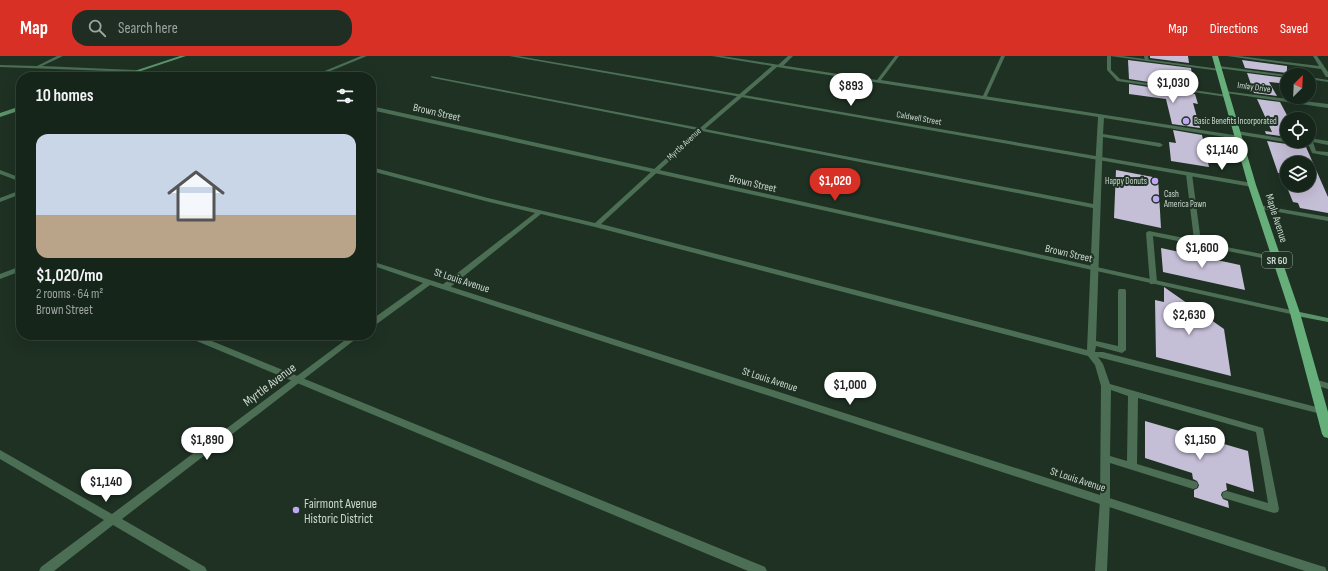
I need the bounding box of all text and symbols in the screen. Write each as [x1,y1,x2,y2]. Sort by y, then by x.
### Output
search box [72,10,352,46]
text: Map [20,17,48,40]
icon: search [86,17,108,39]
text: Search here [118,19,178,38]
text: Map [1168,20,1188,37]
text: Directions [1210,20,1258,37]
text: Saved [1280,20,1308,37]
north arrow [1280,68,1316,104]
map controls [1280,68,1316,192]
pin: $1,030 [1140,70,1206,104]
pin: $893 [827,73,875,107]
text: $1,030 [1156,75,1190,91]
text: $893 [839,78,863,94]
street label: Imlay Drive [1237,80,1272,95]
icon: filters [334,85,356,107]
text: 10 homes [36,86,93,106]
street label: Brown Street [412,101,462,124]
street label: Caldwell Street [896,109,943,128]
button: locate [1280,112,1316,148]
marker: Basic Benefits Incorporated [1181,116,1191,126]
place label: Basic Benefits Incorporated [1194,116,1277,127]
street label: Myrtle Avenue [665,125,704,163]
pin: $1,140 [1189,137,1255,171]
text: $1,140 [1206,142,1238,158]
button: layers [1280,156,1316,192]
icon: home [160,160,232,232]
pin: $1,020 [802,168,868,202]
street label: Brown Street [728,172,778,195]
text: $1,020 [818,173,852,189]
place label: Happy Donuts [1105,176,1147,187]
marker: Happy Donuts [1150,176,1160,186]
place label: Cash America Pawn [1163,189,1206,210]
street label: Maple Avenue [1263,192,1290,244]
marker: Cash America Pawn [1151,194,1161,204]
pin: $1,600 [1169,235,1235,269]
text: $1,600 [1185,240,1219,256]
street label: Brown Street [1044,242,1094,265]
road number: SR 60 [1262,252,1292,268]
street label: St Louis Avenue [432,265,491,296]
text: $1,020/mo [36,266,103,286]
text: 2 rooms · 64 m² [36,286,103,302]
text: Brown Street [36,302,93,318]
pin: $2,630 [1156,302,1222,336]
text: $2,630 [1172,307,1206,323]
street label: Myrtle Avenue [240,360,299,410]
street label: St Louis Avenue [740,364,799,395]
pin: $1,000 [817,372,883,406]
text: $1,000 [833,377,867,393]
pin: $1,890 [174,427,240,461]
pin: $1,150 [1167,427,1233,461]
text: $1,890 [190,432,224,448]
text: $1,150 [1184,432,1216,448]
street label: St Louis Avenue [1048,464,1107,495]
pin: $1,140 [73,469,139,503]
text: $1,140 [90,474,122,490]
place label: Fairmont Avenue Historic District [304,496,377,527]
marker: Fairmont Avenue Historic District [291,505,301,515]

